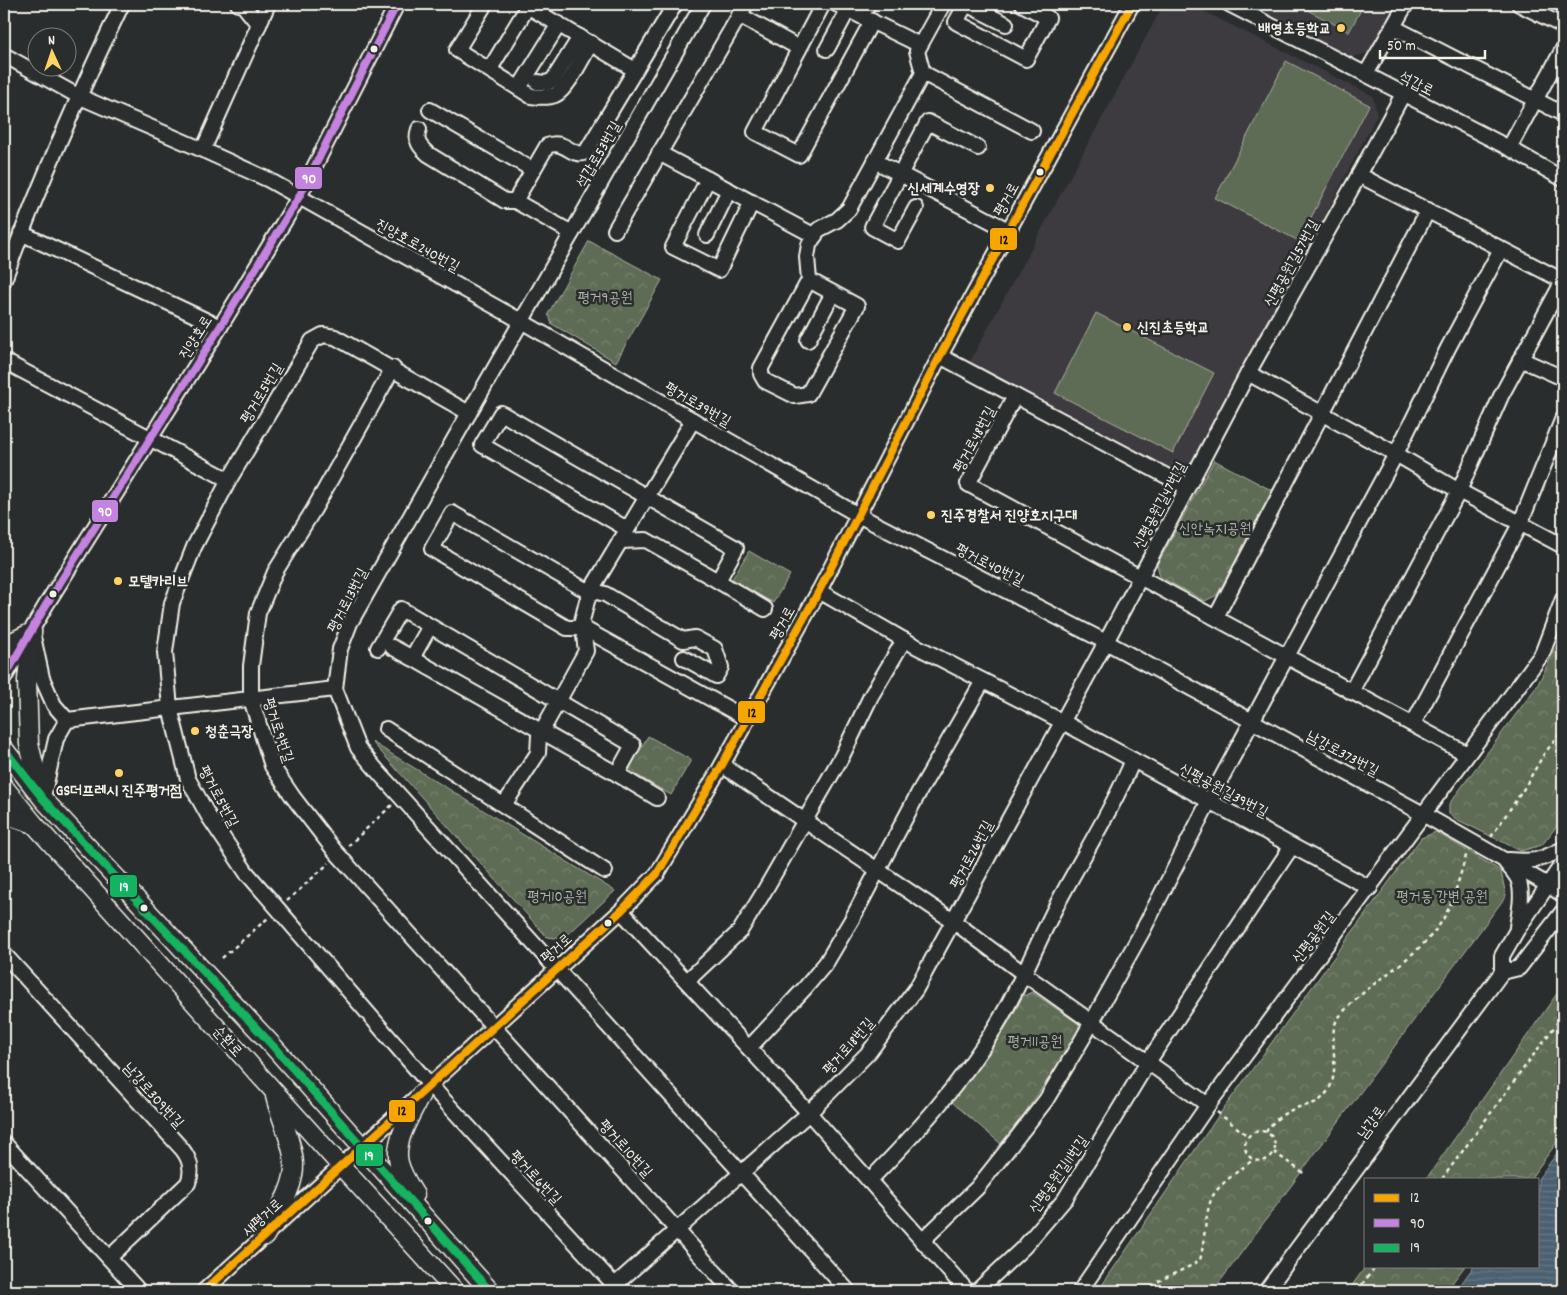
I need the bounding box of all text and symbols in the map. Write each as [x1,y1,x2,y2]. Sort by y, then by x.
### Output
place label: 배영초등학교 [1258,19,1331,41]
marker: 배영초등학교 [1335,22,1347,34]
north arrow [28,28,78,78]
scale bar [1380,28,1484,60]
text: N [47,31,55,51]
text: 50 m [1387,36,1416,58]
unlabelled marker [369,44,379,54]
street label: 석갑로 [1395,67,1437,103]
street label: 석갑로53번길 [572,117,628,193]
line badge: 90 [294,166,323,190]
unlabelled marker [1035,167,1045,177]
text: 90 [302,170,316,190]
place label: 신세계수영장 [908,179,980,201]
street label: 평거로 [989,179,1026,221]
marker: 신세계수영장 [984,182,996,194]
street label: 진양호로240번길 [371,214,463,279]
street label: 신평공원길57번길 [1260,216,1326,312]
line badge: 12 [989,227,1018,251]
text: 12 [999,231,1009,251]
park label: 평거9공원 [577,288,633,310]
street label: 진양호로 [175,312,219,364]
place label: 신진초등학교 [1137,318,1209,340]
marker: 신진초등학교 [1121,321,1133,333]
street label: 평거로5번길 [236,360,289,429]
street label: 평거로39번길 [660,378,734,434]
street label: 평거로48번길 [949,403,1003,477]
street label: 신평공원길47번길 [1128,458,1193,554]
line badge: 90 [91,499,119,523]
text: 90 [98,503,112,523]
place label: 진주경찰서 진양호지구대 [941,506,1077,528]
marker: 진주경찰서 진양호지구대 [925,509,937,521]
park label: 신안녹지공원 [1179,519,1251,541]
street label: 평거로40번길 [951,539,1027,593]
street label: 평거로13번길 [323,565,375,637]
place label: 모텔카리브 [128,572,188,594]
marker: 모텔카리브 [112,575,124,587]
unlabelled marker [48,589,58,599]
street label: 평거로 [765,603,802,645]
street label: 평거로9번길 [256,695,298,766]
line badge: 12 [737,700,766,724]
text: 12 [747,704,757,724]
place label: 청춘극장 [205,722,253,744]
marker: 청춘극장 [189,725,201,737]
street label: 남강로373번길 [1302,726,1382,783]
street label: 신평공원길39번길 [1175,759,1272,824]
street label: 평거로5번길 [192,762,243,832]
marker: GS더프레시 진주평거점 [113,767,125,779]
place label: GS더프레시 진주평거점 [56,781,182,803]
street label: 평거로26번길 [946,817,1000,893]
line badge: 19 [109,874,138,898]
text: 19 [119,878,129,898]
park label: 평거10공원 [527,887,587,909]
park label: 평거동 강변 공원 [1396,887,1488,909]
unlabelled marker [139,903,149,913]
street label: 신평공원길 [1288,907,1342,969]
unlabelled marker [603,918,613,928]
street label: 평거로 [537,929,578,970]
street label: 평거로18번길 [818,1014,881,1081]
street label: 순환로 [206,1022,247,1063]
park label: 평거11공원 [1008,1032,1062,1054]
street label: 남강로309번길 [117,1058,188,1134]
line badge: 12 [388,1099,416,1123]
text: 12 [397,1102,407,1122]
street label: 남강로 [1353,1102,1392,1144]
street label: 평거로10번길 [592,1115,657,1183]
street label: 신평공원길11번길 [1025,1132,1095,1219]
line badge: 19 [355,1143,384,1167]
street label: 평거로6번길 [503,1146,566,1211]
text: 19 [364,1147,374,1167]
legend [1364,1178,1540,1268]
text: 12 [1410,1188,1420,1210]
street label: 새평거로 [238,1194,289,1243]
text: 90 [1410,1214,1425,1236]
unlabelled marker [423,1216,433,1226]
text: 19 [1410,1238,1420,1260]

